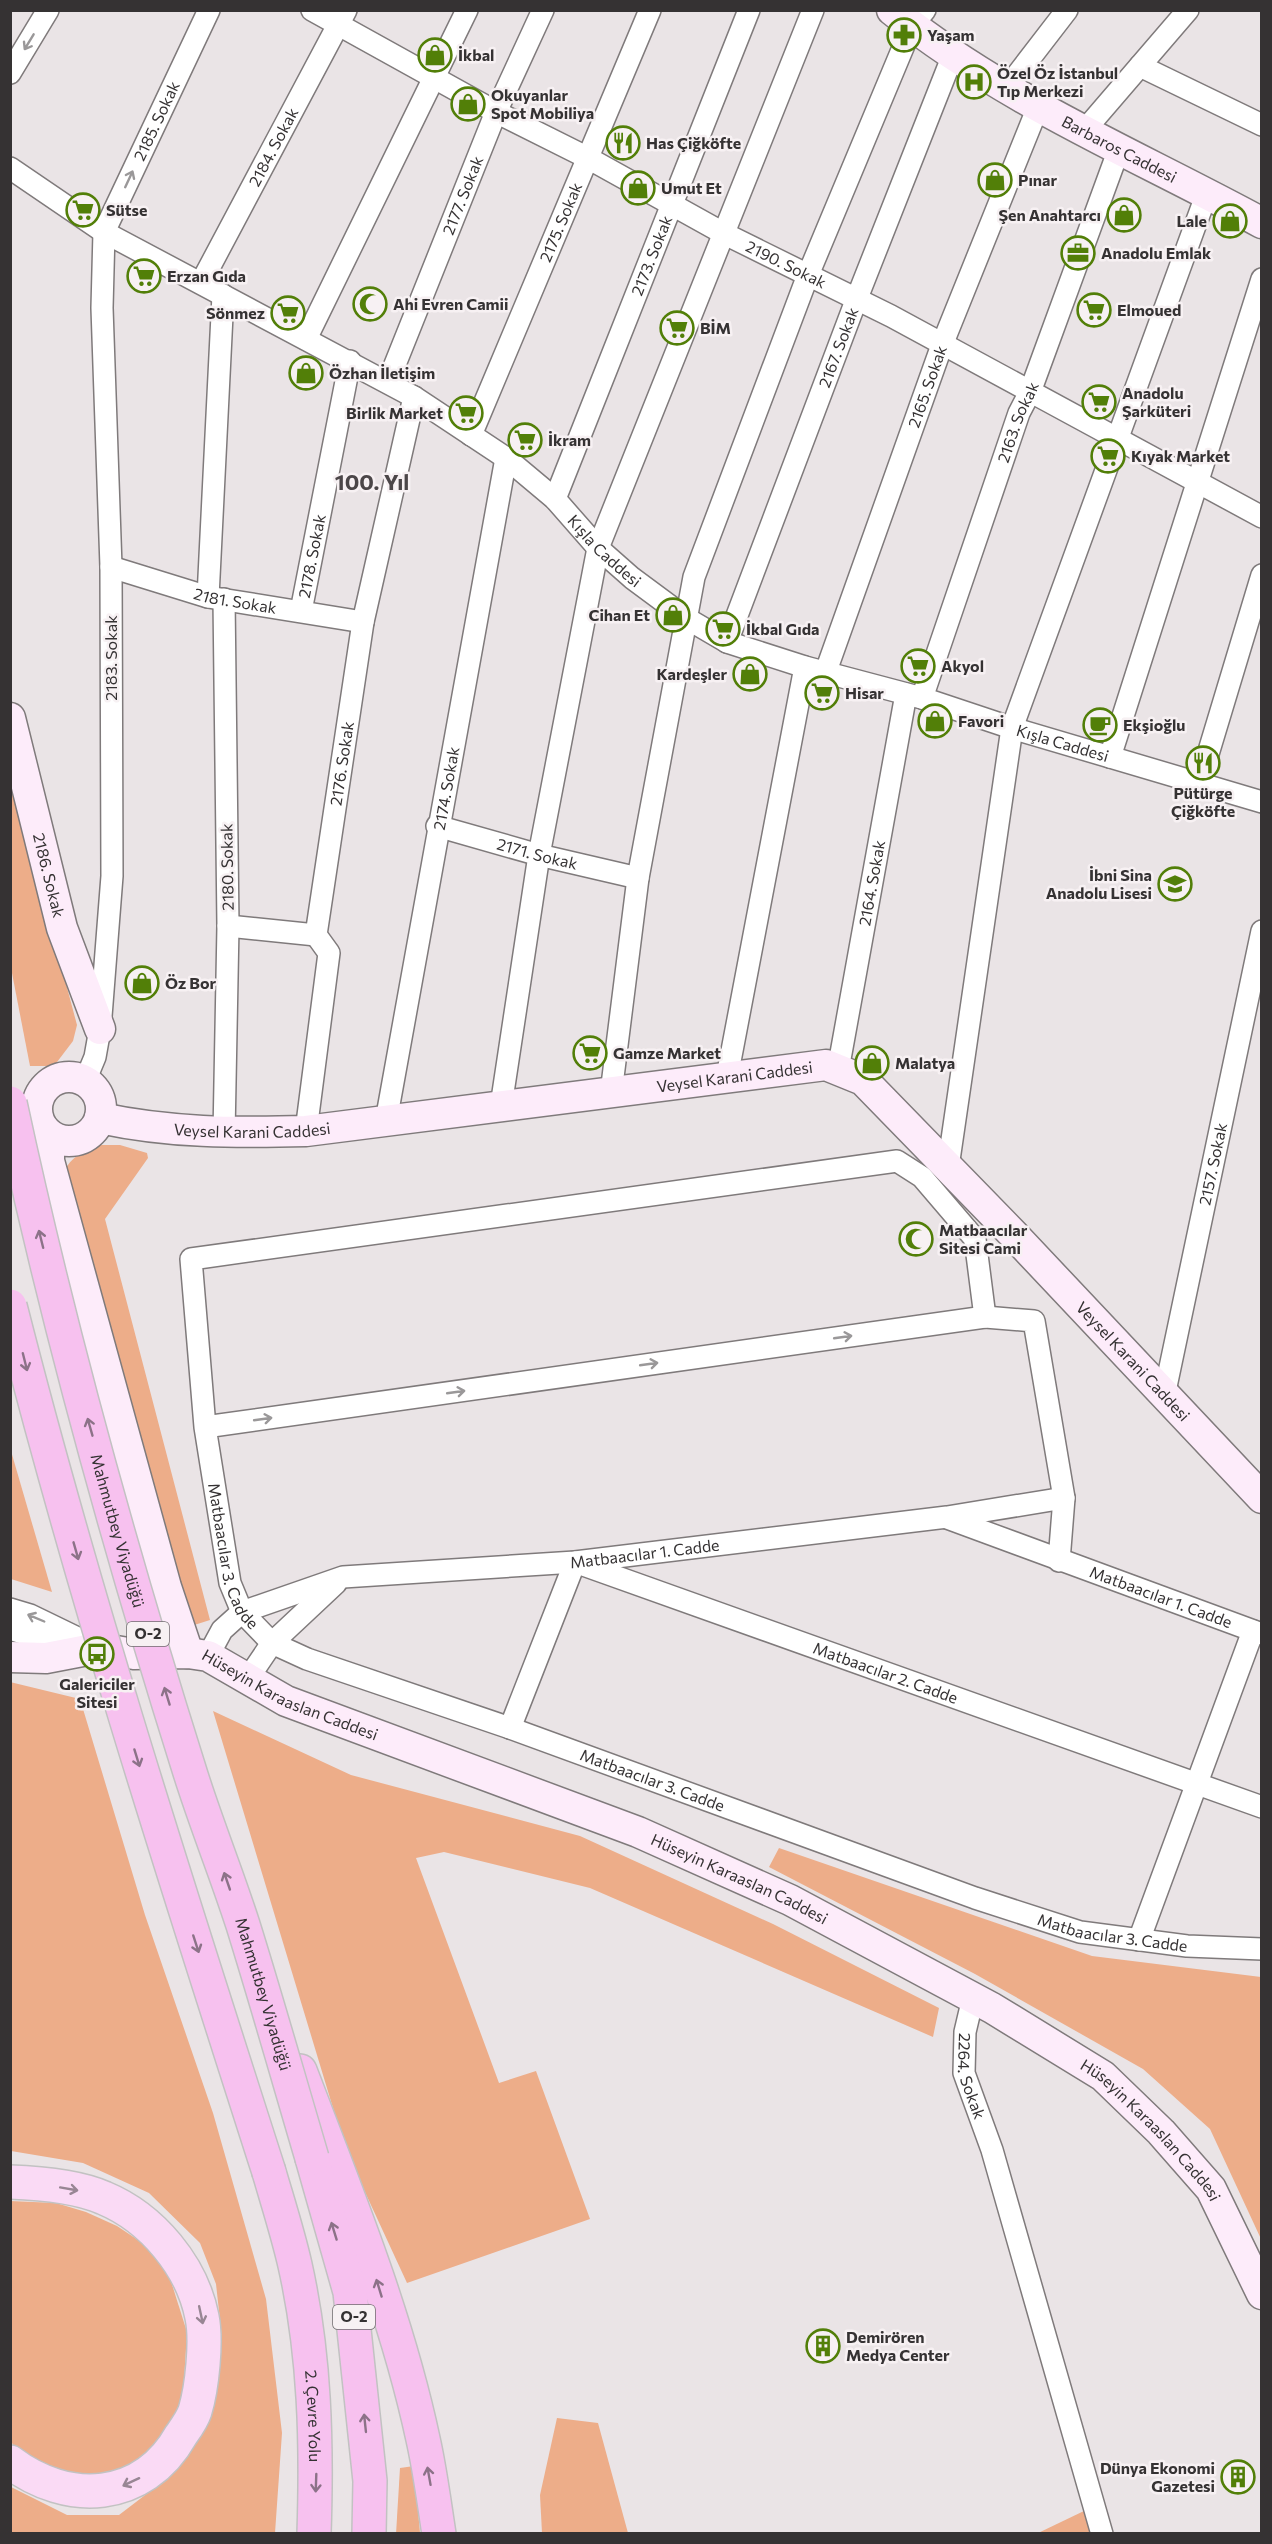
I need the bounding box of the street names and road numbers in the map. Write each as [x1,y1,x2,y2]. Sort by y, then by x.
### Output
street label: 2185. Sokak [129,78,183,164]
street label: 2184. Sokak [244,104,302,189]
street label: Barbaros Caddesi [1059,111,1180,186]
street label: 2177. Sokak [438,153,487,237]
street label: 2175. Sokak [535,179,585,265]
street label: 2173. Sokak [627,212,676,298]
street label: 2190. Sokak [743,236,830,292]
street label: 2167. Sokak [814,304,862,390]
street label: 2165. Sokak [903,342,950,430]
street label: 2163. Sokak [993,379,1042,465]
street label: Kışla Caddesi [564,511,645,591]
street label: 2178. Sokak [294,512,329,600]
street label: 2181. Sokak [192,583,278,617]
street label: 2183. Sokak [101,615,120,701]
street label: 2176. Sokak [326,720,357,807]
street label: Kışla Caddesi [1014,720,1111,765]
street label: 2174. Sokak [429,745,463,831]
street label: 2180. Sokak [216,823,237,911]
street label: 2186. Sokak [30,831,69,920]
street label: 2171. Sokak [495,834,580,873]
street label: 2164. Sokak [854,838,888,927]
street label: Veysel Karani Caddesi [655,1057,814,1095]
street label: Veysel Karani Caddesi [173,1118,332,1141]
street label: 2157. Sokak [1194,1121,1230,1207]
street label: Veysel Karani Caddesi [1073,1297,1194,1425]
street label: Mahmutbey Viyadüğü [87,1452,149,1609]
street label: Matbaacılar 3. Cadde [205,1482,263,1633]
street label: Matbaacılar 1. Cadde [569,1535,720,1572]
street label: Matbaacılar 1. Cadde [1087,1561,1235,1631]
road number: O-2 [127,1622,169,1646]
street label: Matbaacılar 2. Cadde [811,1638,961,1707]
street label: Hüseyin Karaaslan Caddesi [199,1645,381,1744]
street label: Matbaacılar 3. Cadde [578,1745,727,1815]
street label: Hüseyin Karaaslan Caddesi [648,1829,831,1928]
street label: Matbaacılar 3. Cadde [1035,1909,1189,1955]
street label: Mahmutbey Viyadüğü [232,1915,296,2073]
street label: 2264. Sokak [955,2033,990,2122]
street label: Hüseyin Karaaslan Caddesi [1077,2055,1225,2204]
road number: O-2 [333,2305,375,2329]
street label: 2. Çevre Yolu [302,2369,325,2462]

